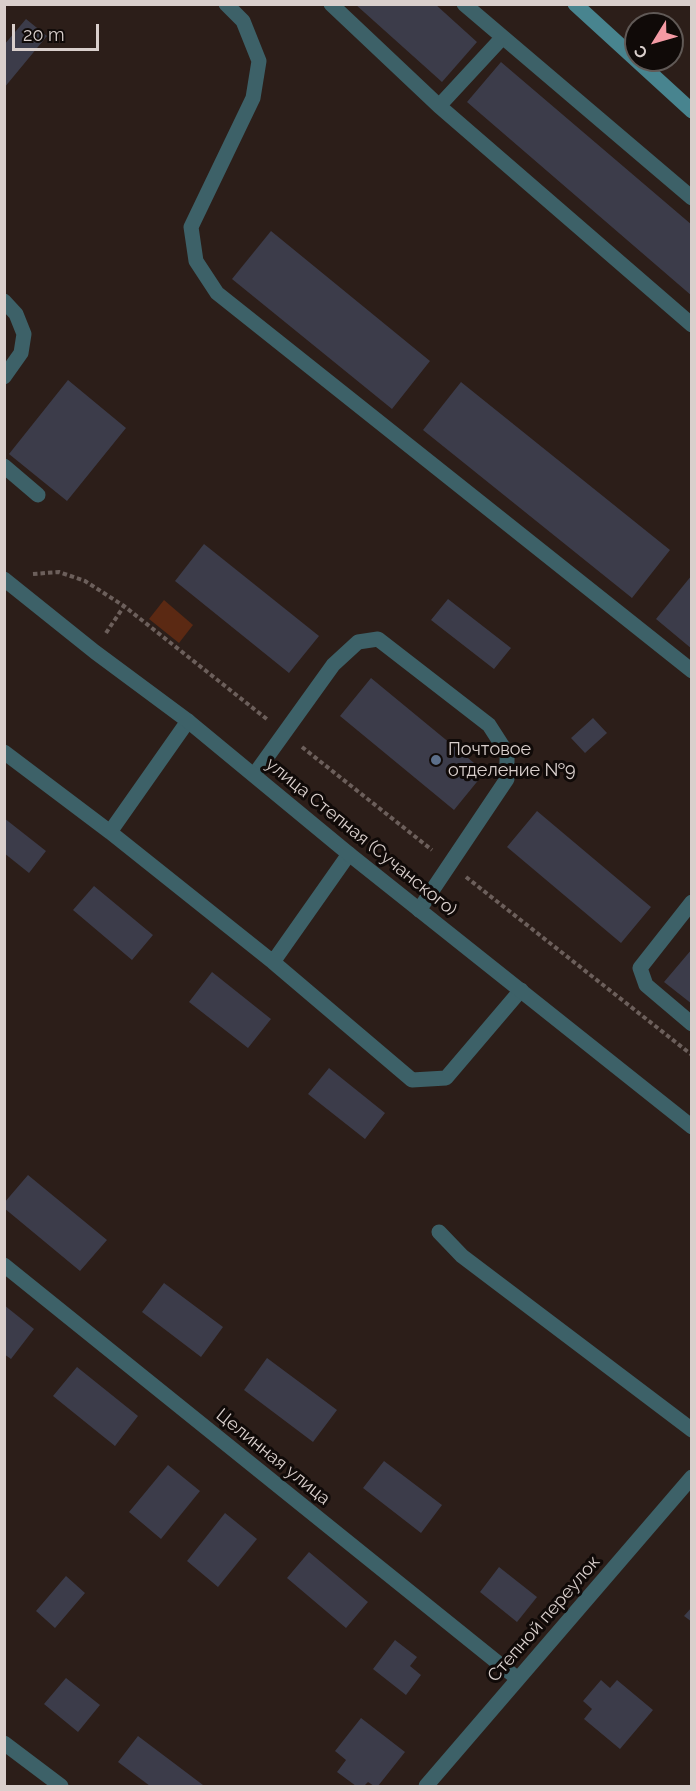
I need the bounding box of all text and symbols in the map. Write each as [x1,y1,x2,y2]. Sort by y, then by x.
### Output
scale bar [15,12,102,50]
north arrow [624,12,684,72]
text: 20 m [23,24,65,45]
text: С [630,42,652,62]
place label: Почтовое отделение №9 [448,739,576,782]
street label: улица Степная (Сучанского) [261,753,461,921]
marker: Почтовое отделение №9 [429,753,443,767]
street label: Целинная улица [212,1404,334,1510]
street label: Степной переулок [483,1551,605,1687]

